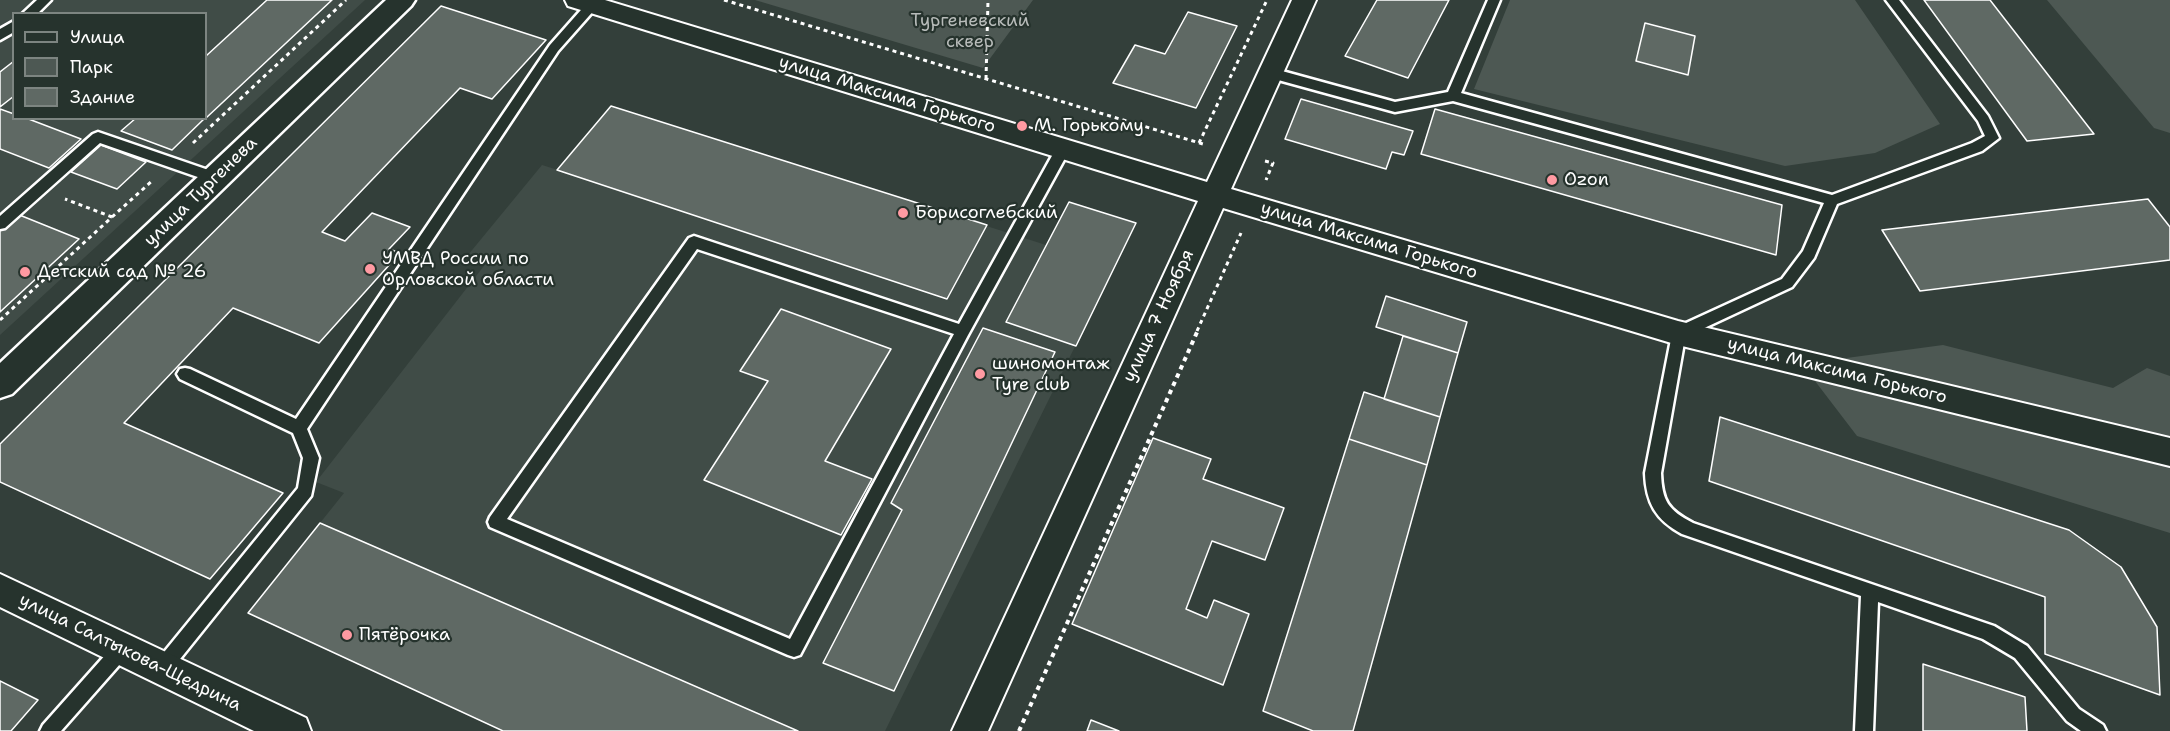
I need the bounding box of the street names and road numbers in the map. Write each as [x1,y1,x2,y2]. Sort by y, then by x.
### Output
street label: улица Максима Горького [776,52,998,138]
street label: улица Тургенева [140,133,262,251]
street label: улица Максима Горького [1258,198,1480,284]
street label: улица 7 Ноября [1119,246,1199,386]
street label: улица Максима Горького [1725,333,1949,409]
street label: улица Салтыкова-Щедрина [15,590,245,716]

